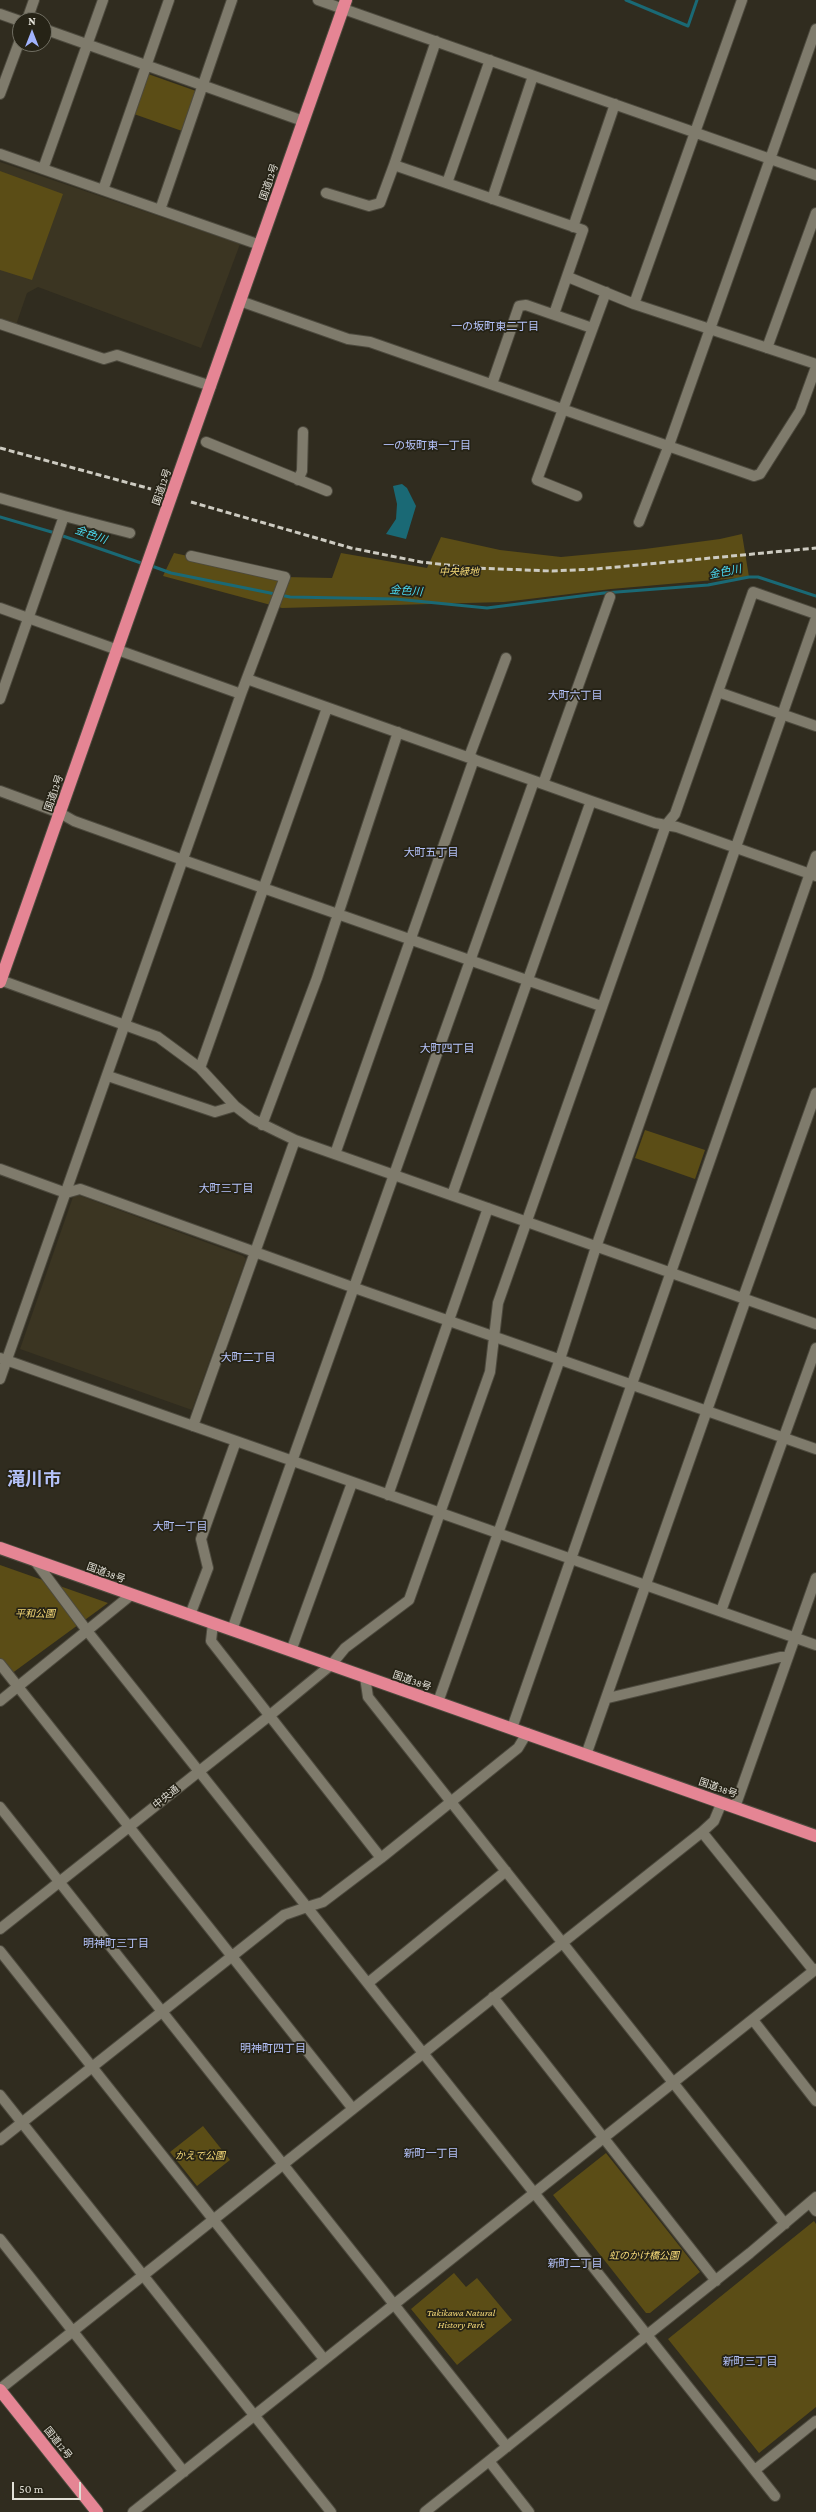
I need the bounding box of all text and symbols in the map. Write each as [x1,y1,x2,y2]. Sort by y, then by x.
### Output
north arrow [12,12,52,52]
text: N [28,15,36,27]
street label: 国道12号 [257,162,281,202]
district label: 一の坂町東二丁目 [451,320,539,334]
district label: 一の坂町東一丁目 [383,439,471,453]
street label: 国道12号 [150,467,174,507]
water label: 金色川 [73,523,109,547]
water label: 金色川 [708,562,742,582]
park label: 中央緑地 [439,566,479,578]
water label: 金色川 [389,583,423,599]
district label: 大町六丁目 [548,689,602,703]
street label: 国道12号 [42,773,66,813]
district label: 大町五丁目 [404,846,458,860]
district label: 大町四丁目 [420,1042,474,1056]
district label: 大町三丁目 [199,1182,253,1196]
district label: 大町二丁目 [221,1351,275,1365]
district label: 滝川市 [7,1468,61,1490]
district label: 大町一丁目 [153,1520,207,1534]
street label: 国道38号 [85,1560,127,1586]
park label: 平和公園 [15,1608,55,1620]
street label: 国道38号 [391,1669,433,1693]
street label: 国道38号 [697,1776,739,1800]
street label: 中央通 [150,1783,182,1811]
district label: 明神町三丁目 [83,1937,149,1951]
district label: 明神町四丁目 [240,2042,306,2056]
district label: 新町一丁目 [404,2147,458,2161]
park label: かえで公園 [175,2150,225,2162]
park label: 虹のかけ橋公園 [609,2250,679,2262]
district label: 新町二丁目 [548,2257,602,2271]
park label: Takikawa Natural History Park [427,2307,495,2330]
district label: 新町三丁目 [723,2355,777,2369]
street label: 国道12号 [42,2424,74,2462]
scale bar [14,2474,83,2500]
text: 50 m [19,2482,43,2496]

